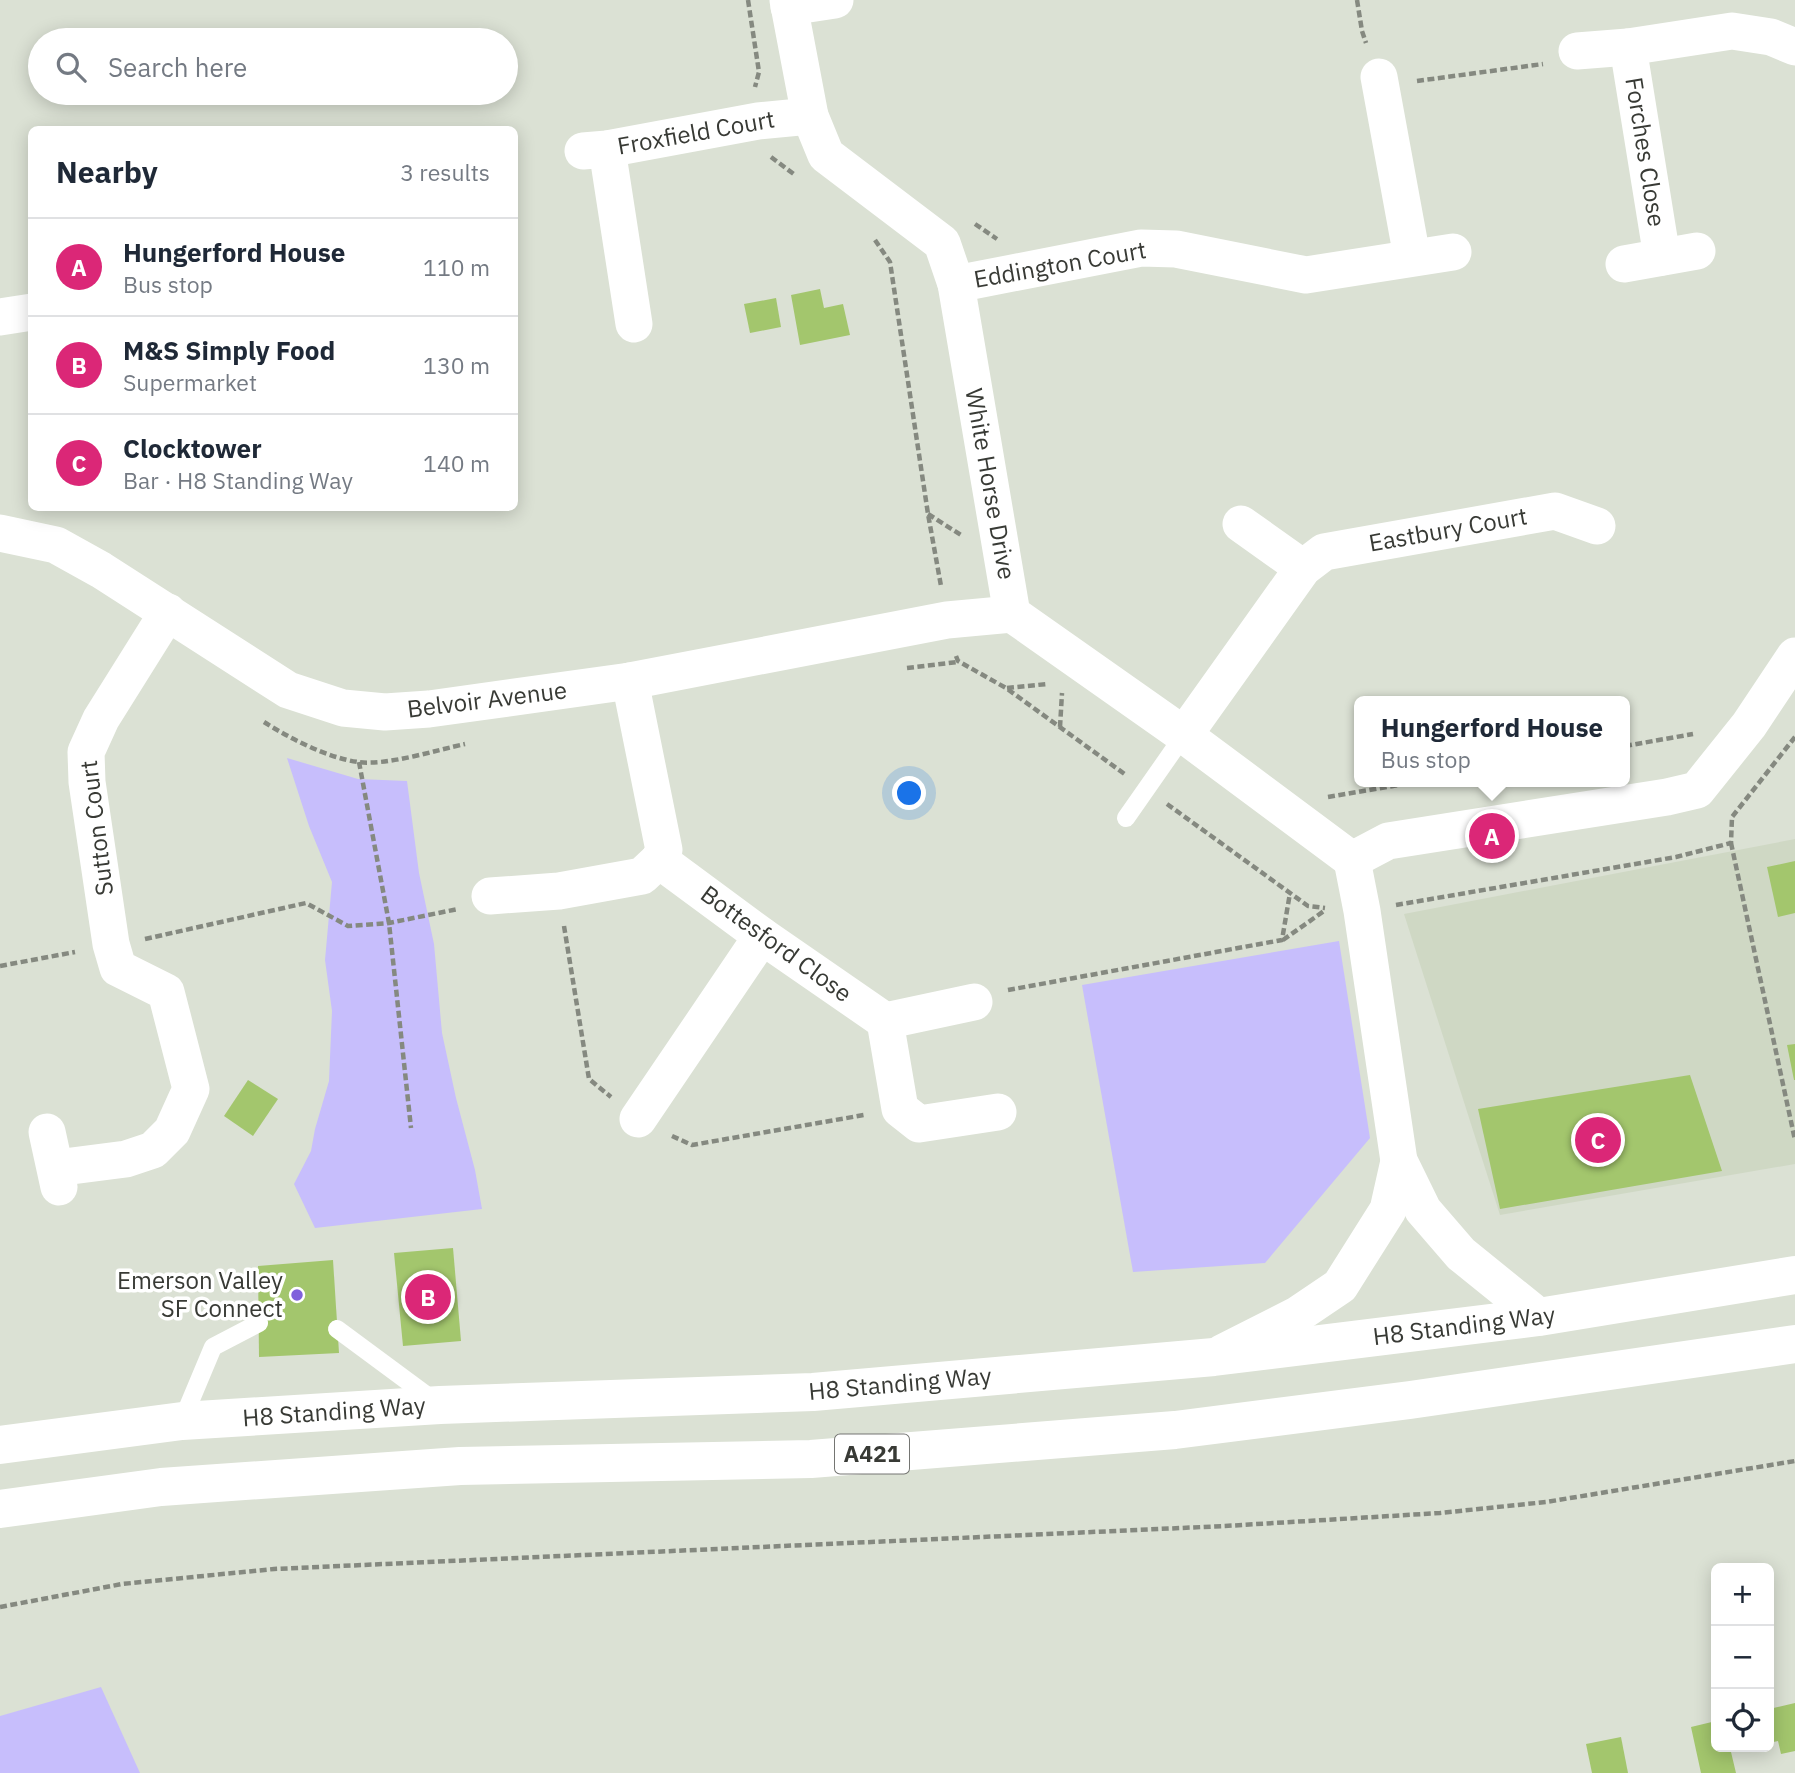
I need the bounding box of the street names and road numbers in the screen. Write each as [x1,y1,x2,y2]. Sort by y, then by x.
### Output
street label: Forches Close [1618,75,1674,229]
street label: Froxfield Court [615,102,777,162]
street label: Eddington Court [971,233,1148,295]
street label: White Horse Drive [958,386,1024,582]
street label: Eastbury Court [1366,499,1530,559]
street label: Belvoir Avenue [405,673,569,725]
street label: Sutton Court [72,759,120,898]
street label: Bottesford Close [695,877,859,1009]
street label: H8 Standing Way [1371,1298,1557,1352]
street label: H8 Standing Way [807,1359,993,1407]
street label: H8 Standing Way [241,1389,427,1433]
road number: A421 [835,1434,909,1474]

